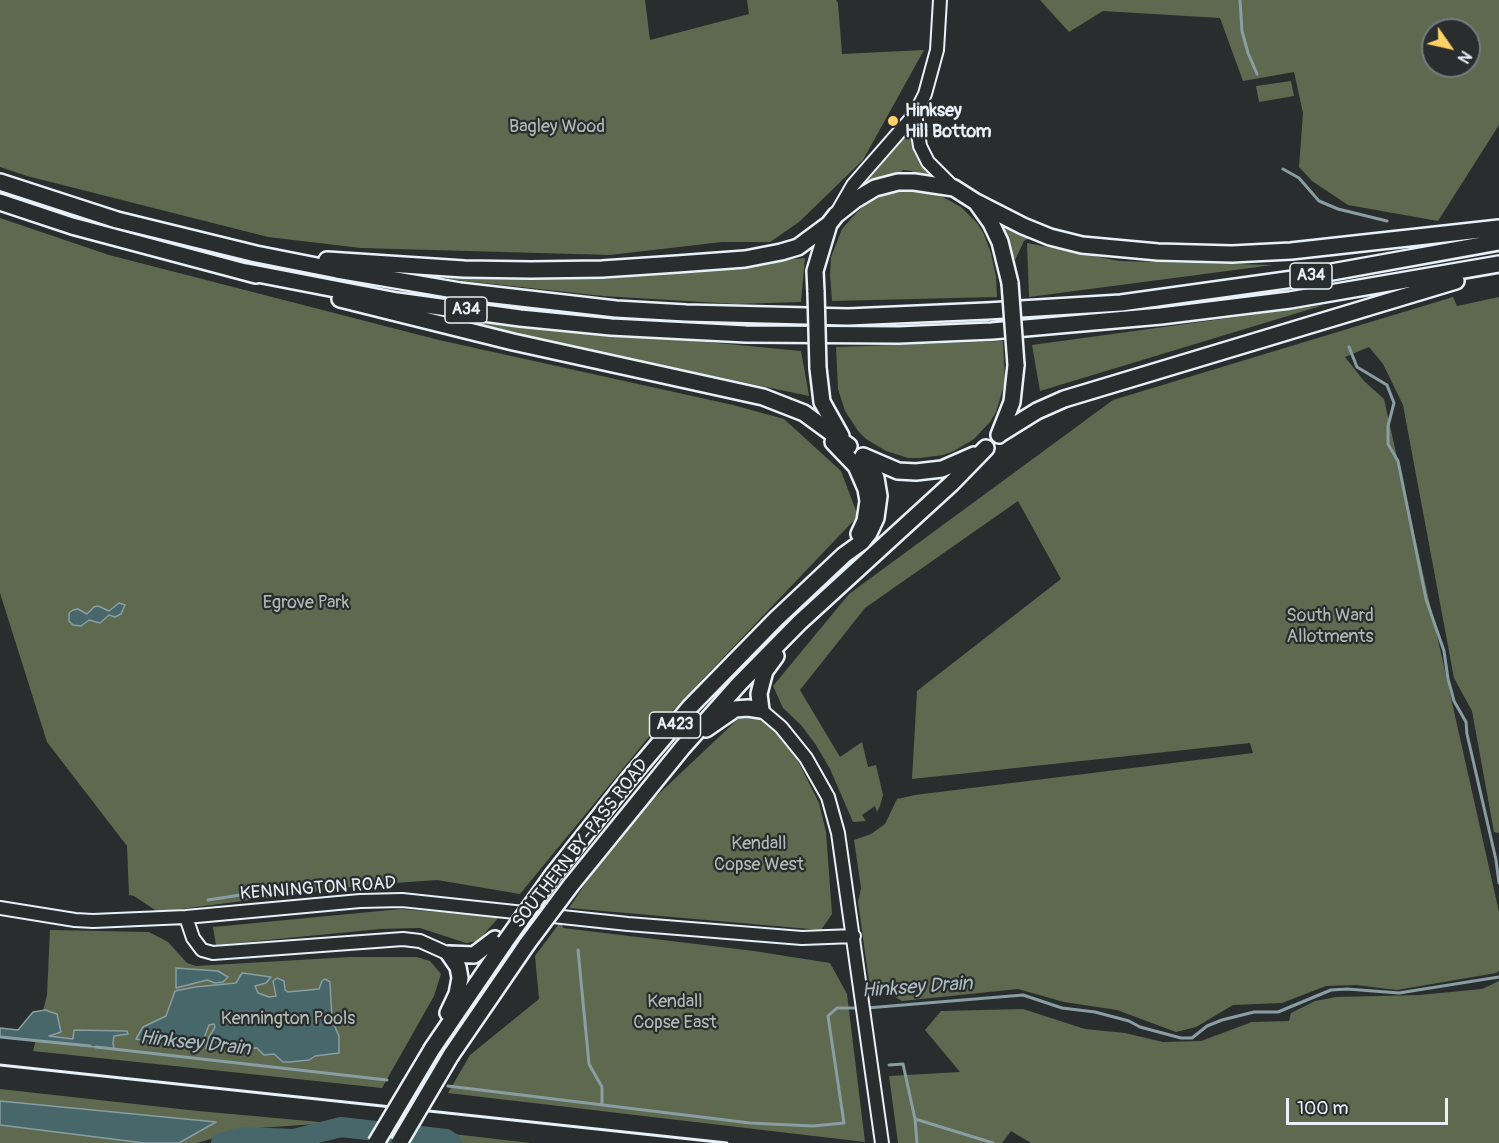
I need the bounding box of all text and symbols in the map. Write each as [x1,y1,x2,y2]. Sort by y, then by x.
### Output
north arrow [1421,18,1481,78]
text: N [1453,47,1476,67]
place label: Hinksey Hill Bottom [905,100,992,142]
marker: Hinksey Hill Bottom [886,114,900,128]
park label: Bagley Wood [509,116,605,138]
road number: A34 [1290,263,1332,289]
road number: A34 [445,297,487,323]
park label: Egrove Park [263,592,349,614]
park label: South Ward Allotments [1286,605,1374,648]
road number: A423 [650,712,700,738]
street label: SOUTHERN BY-PASS ROAD [508,755,654,933]
park label: Kendall Copse West [714,833,804,876]
street label: KENNINGTON ROAD [239,873,397,905]
water label: Hinksey Drain [861,972,973,1004]
park label: Kendall Copse East [633,991,717,1034]
park label: Kennington Pools [221,1008,355,1030]
water label: Hinksey Drain [139,1026,251,1062]
scale bar [1289,1086,1451,1124]
text: 100 m [1297,1097,1349,1120]

